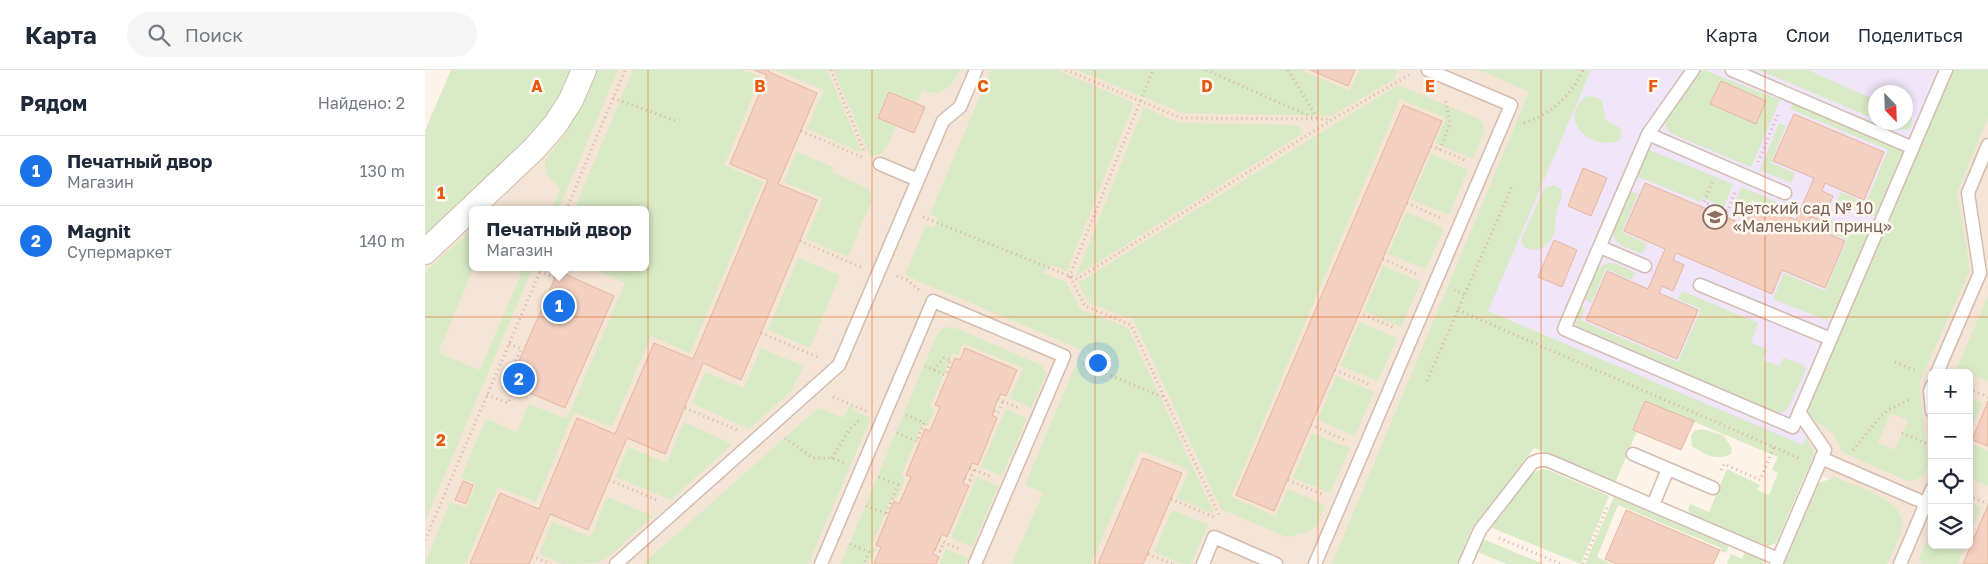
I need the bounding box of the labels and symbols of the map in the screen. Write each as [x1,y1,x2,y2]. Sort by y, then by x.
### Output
text: A [531,76,543,96]
text: B [754,76,766,96]
text: C [977,76,989,96]
text: D [1201,76,1213,96]
text: E [1425,76,1435,96]
text: F [1648,76,1658,96]
north arrow [1868,85,1913,130]
text: 1 [437,183,445,203]
place label: Детский сад № 10 «Маленький принц» [1733,198,1892,236]
school or university icon: Детский сад № 10 «Маленький принц» [1702,204,1728,230]
pin: 1 [543,287,575,325]
your location [1085,350,1111,376]
pin: 2 [503,360,535,398]
text: 2 [436,430,446,450]

